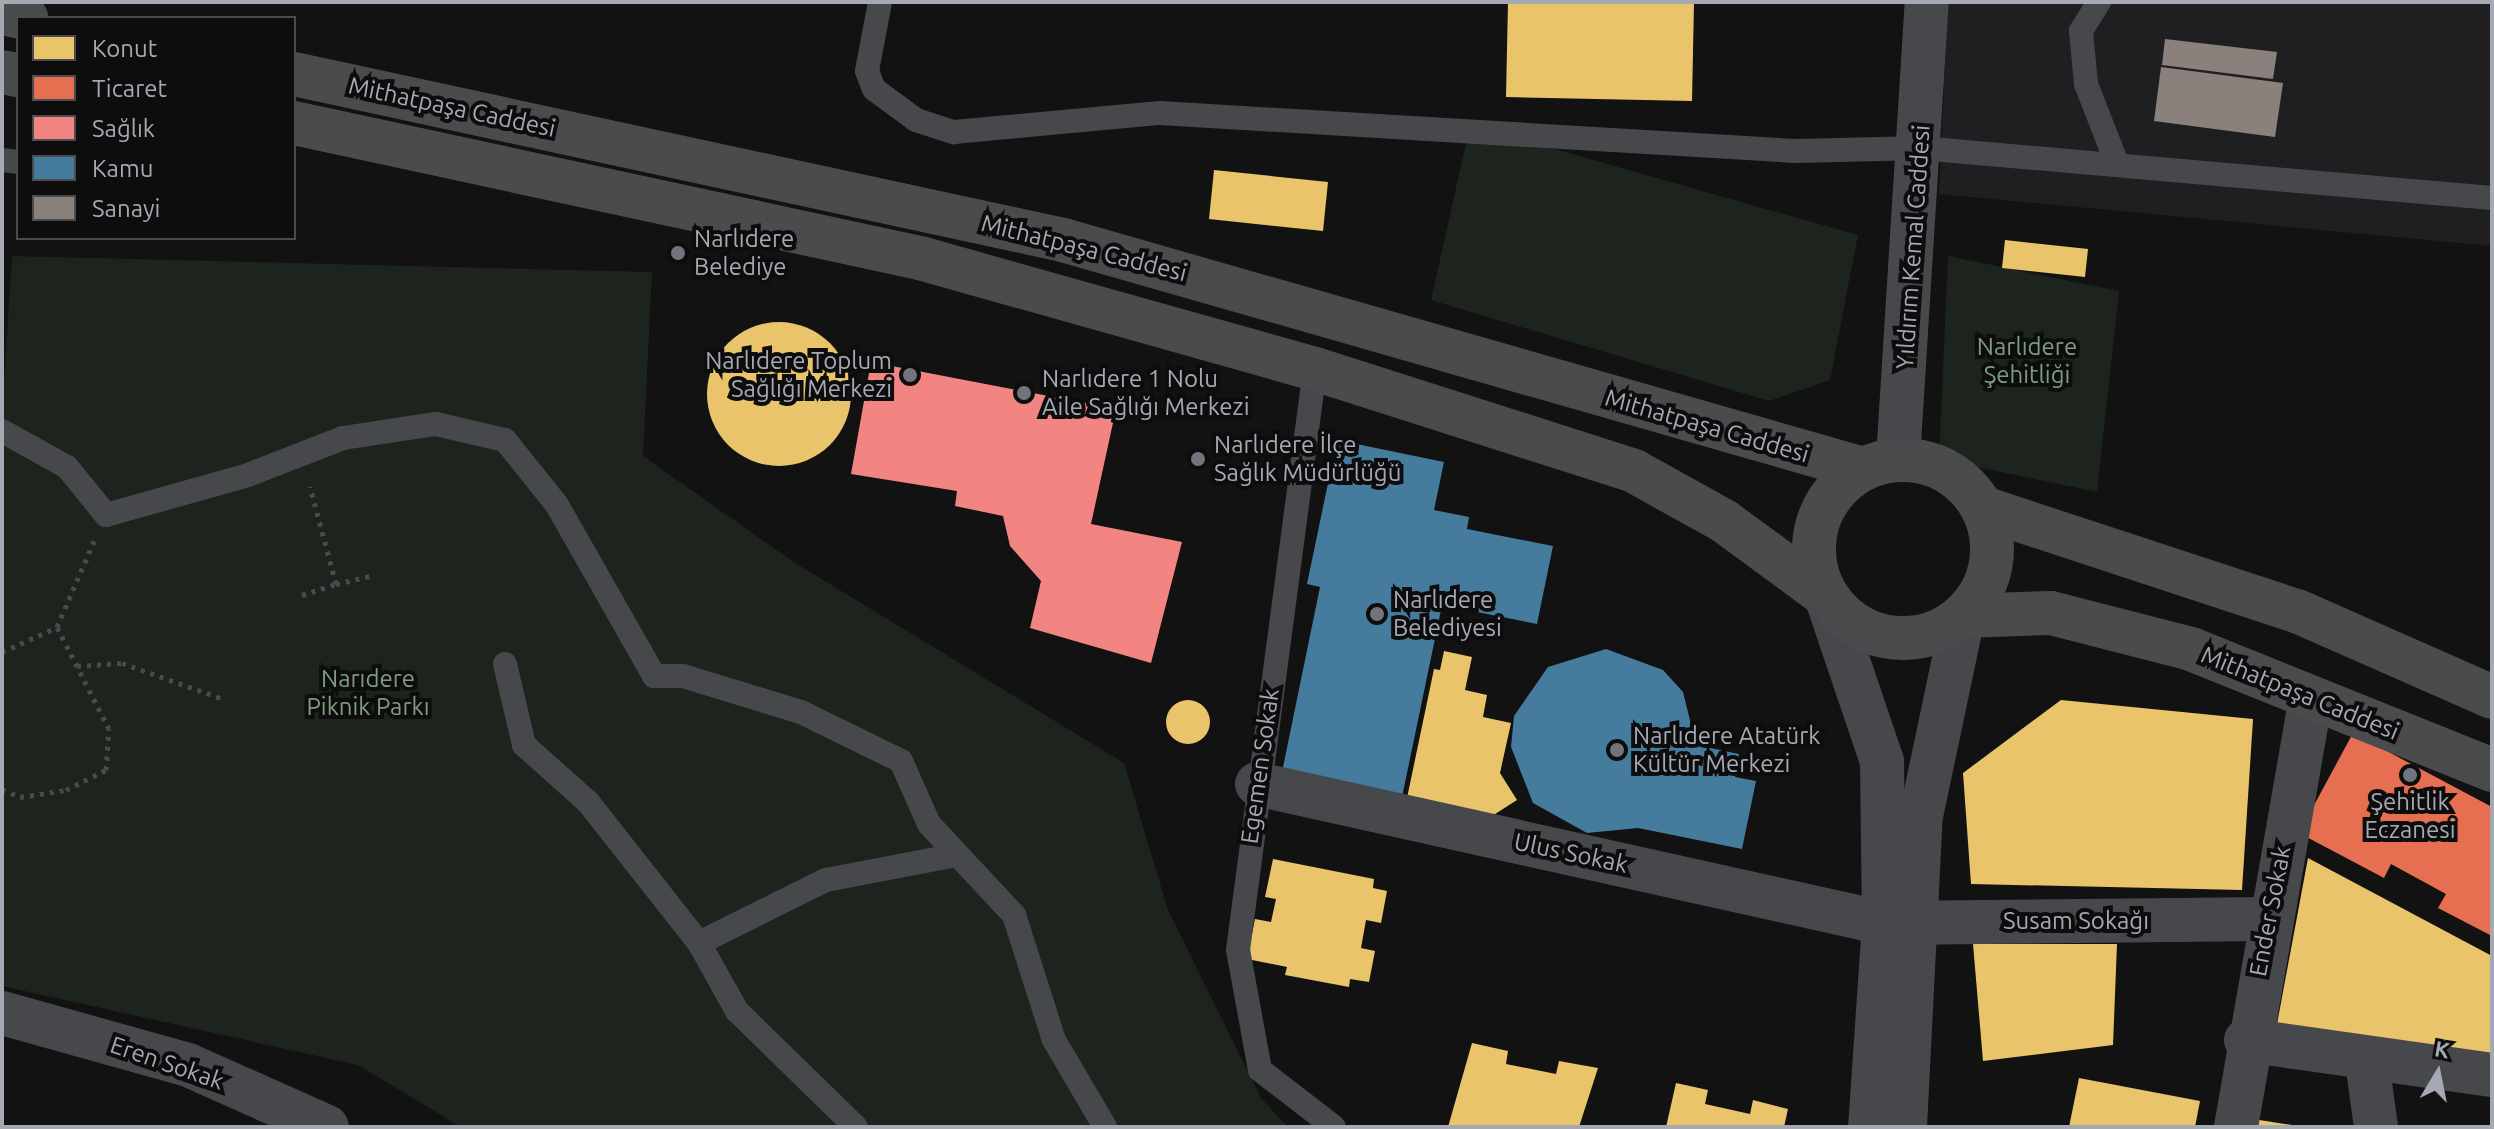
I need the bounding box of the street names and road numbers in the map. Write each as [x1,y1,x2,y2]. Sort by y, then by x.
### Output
street label: Mithatpaşa Caddesi [346,71,558,143]
street label: Yıldırım Kemal Caddesi [1890,124,1936,370]
street label: Mithatpaşa Caddesi [978,209,1190,287]
street label: Mithatpaşa Caddesi [1602,383,1812,469]
street label: Mithatpaşa Caddesi [2197,640,2403,746]
street label: Egemen Sokak [1235,686,1285,846]
street label: Ulus Sokak [1512,827,1630,879]
street label: Ender Sokak [2243,843,2297,979]
street label: Susam Sokağı [2003,907,2149,935]
street label: Eren Sokak [106,1030,228,1096]

